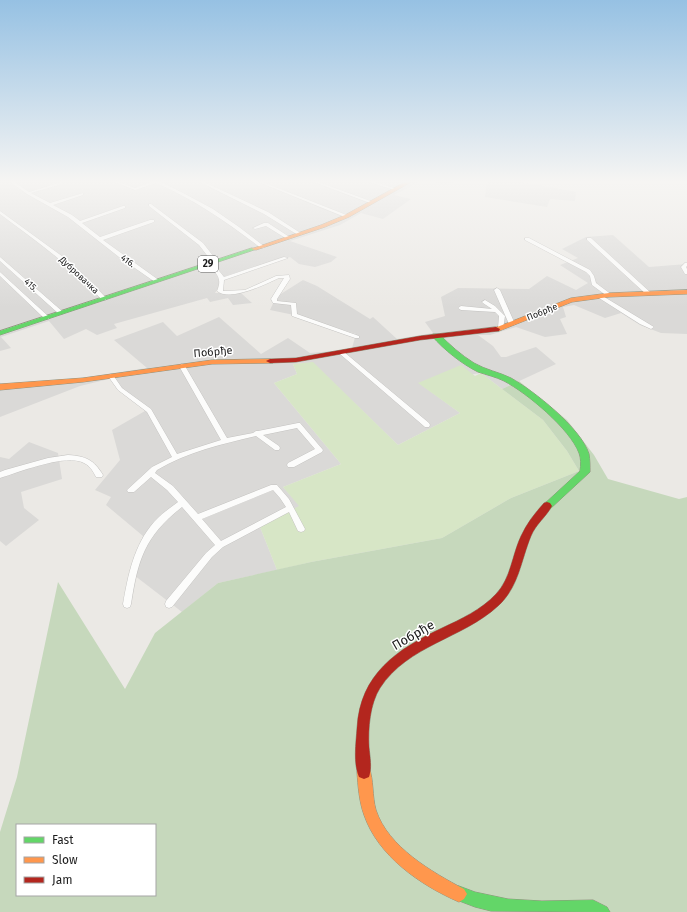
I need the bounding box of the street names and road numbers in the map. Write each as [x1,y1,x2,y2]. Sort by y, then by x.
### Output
street label: 416. [119,253,137,269]
street label: Дубровачка [57,254,101,296]
road number: 29 [198,256,218,272]
street label: 415. [22,276,40,294]
street label: Побрђе [525,301,559,323]
street label: Побрђе [193,344,233,360]
street label: Побрђе [389,617,437,653]

